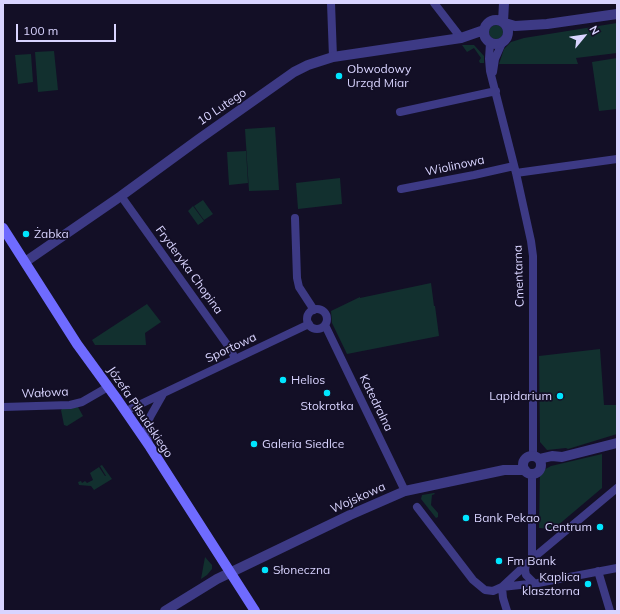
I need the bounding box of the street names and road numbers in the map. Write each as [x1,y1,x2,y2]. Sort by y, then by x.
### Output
street label: 10 Lutego [195,85,249,129]
street label: Wiolinowa [424,153,486,179]
street label: Fryderyka Chopina [152,223,226,317]
street label: Cmentarna [511,245,527,307]
street label: Sportowa [203,330,259,366]
street label: Józefa Piłsudskiego [104,364,176,460]
street label: Katedralna [356,372,396,434]
street label: Wałowa [21,385,69,401]
street label: Wojskowa [328,480,388,516]

